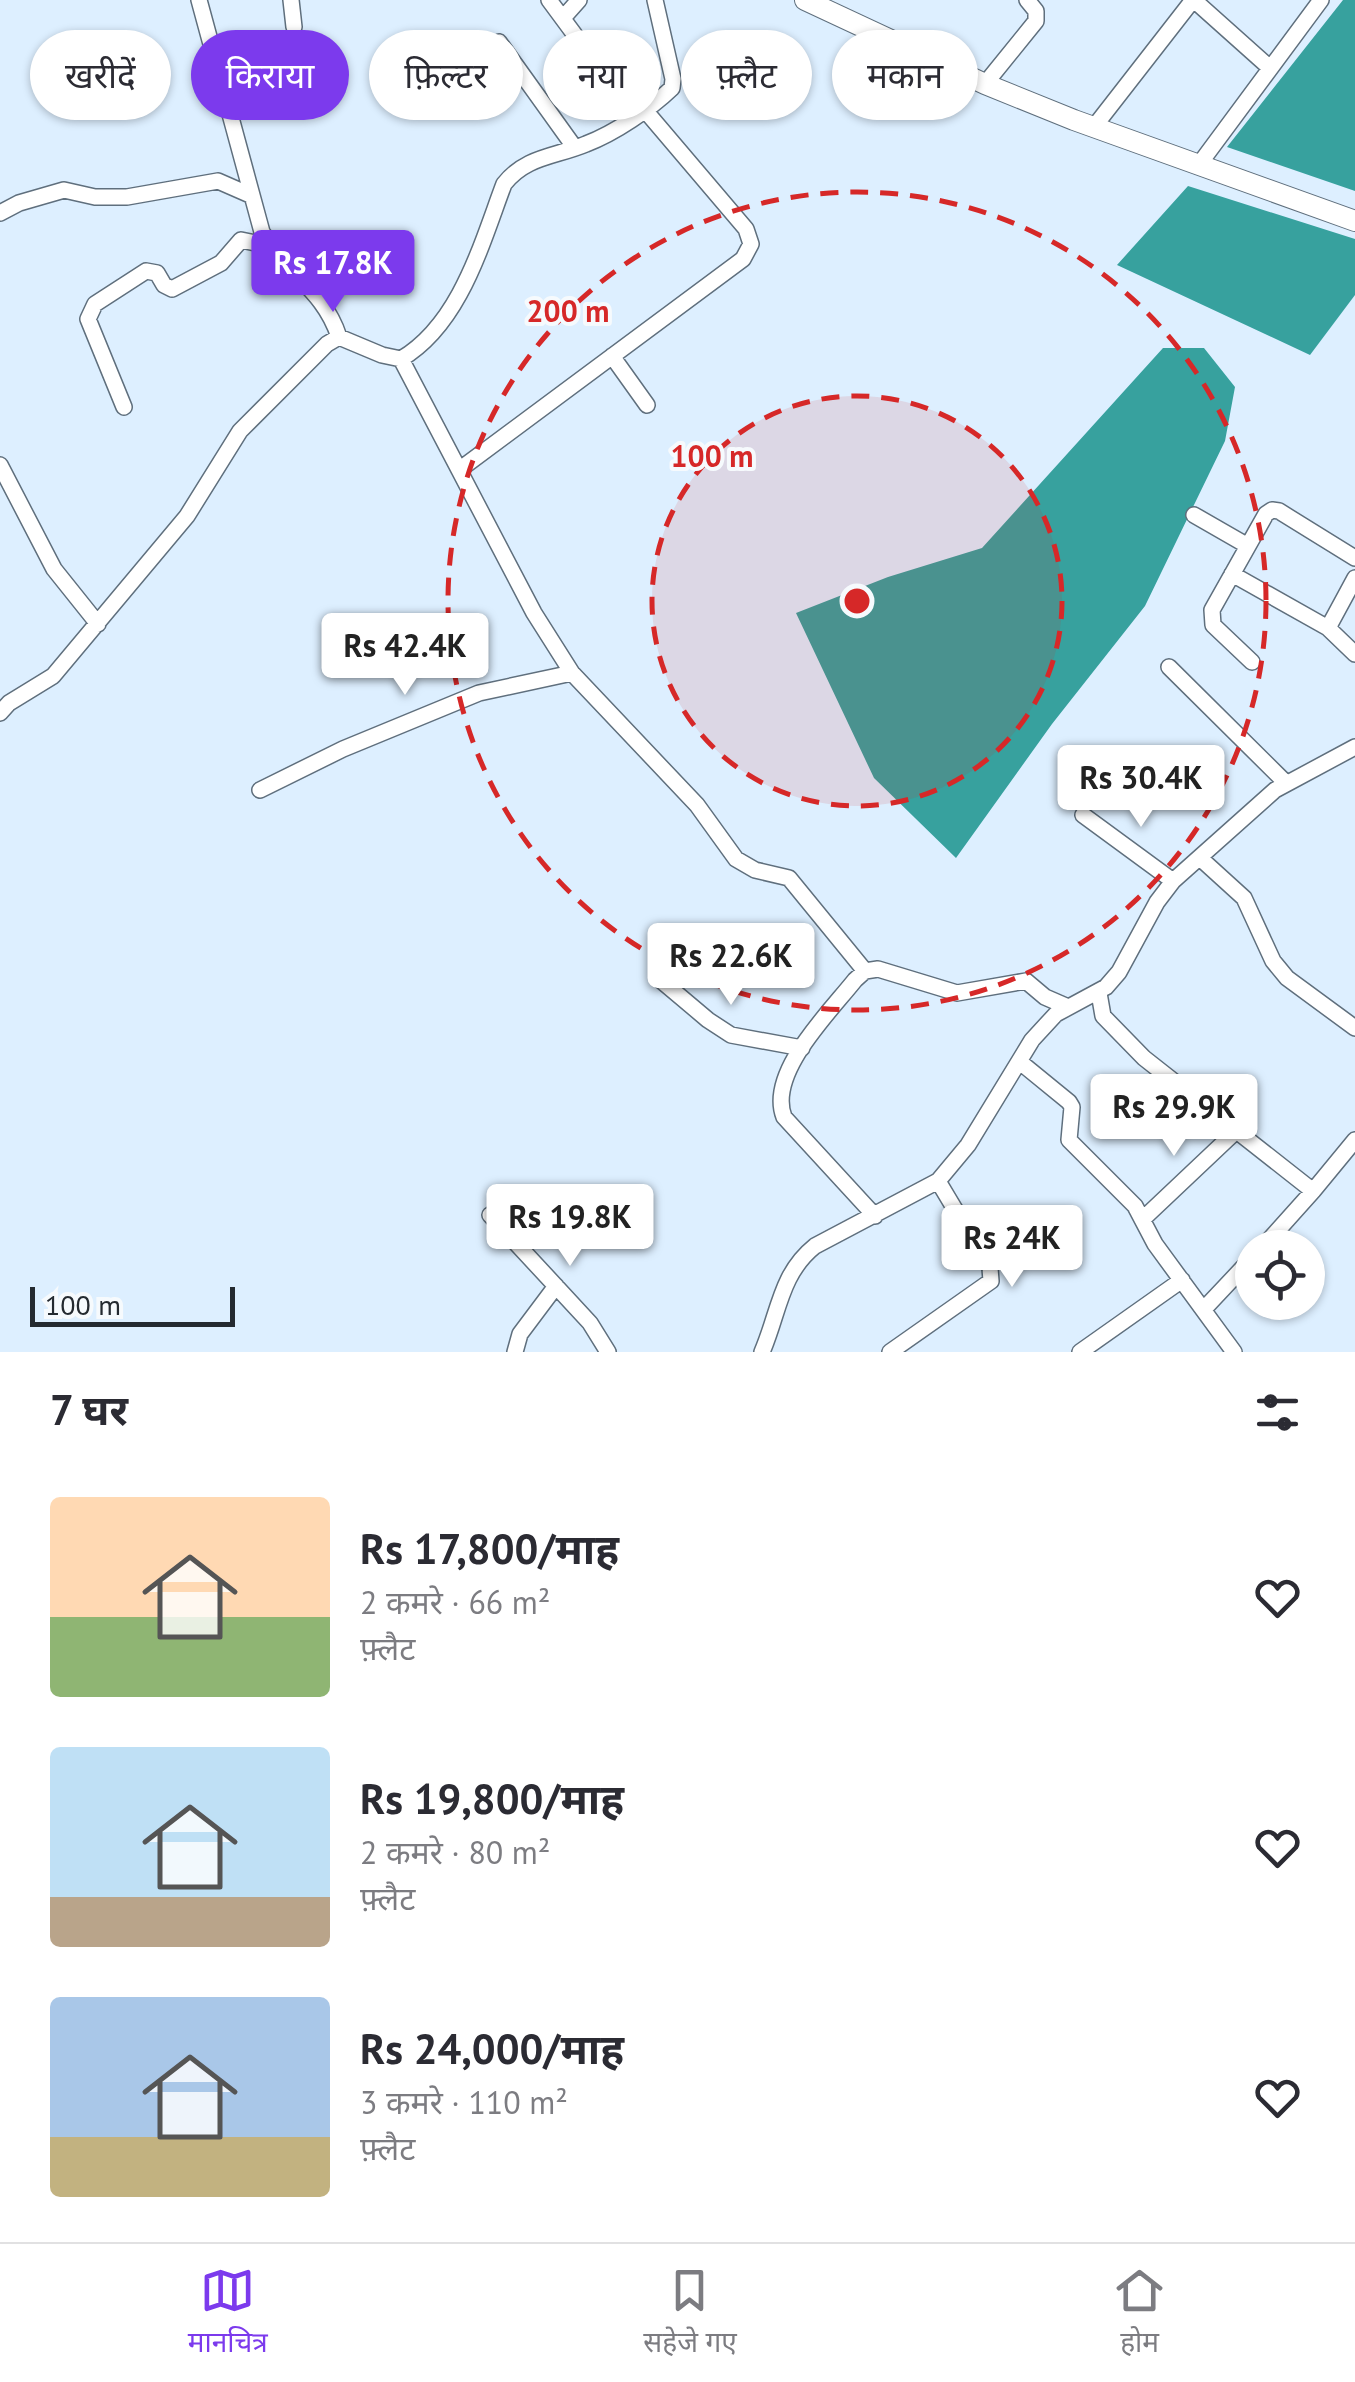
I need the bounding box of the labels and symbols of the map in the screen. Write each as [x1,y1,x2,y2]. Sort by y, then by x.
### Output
pin: Rs 17.8K [230,230,436,315]
text: 200 m [527,291,609,330]
text: 100 m [671,436,753,475]
centre of rings [839,583,875,619]
pin: Rs 42.4K [302,613,508,698]
pin: Rs 30.4K [1038,745,1244,830]
pin: Rs 22.6K [628,923,834,1008]
pin: Rs 29.9K [1071,1074,1277,1159]
pin: Rs 19.8K [467,1184,673,1269]
pin: Rs 24K [931,1205,1093,1290]
scale bar [30,1282,235,1326]

